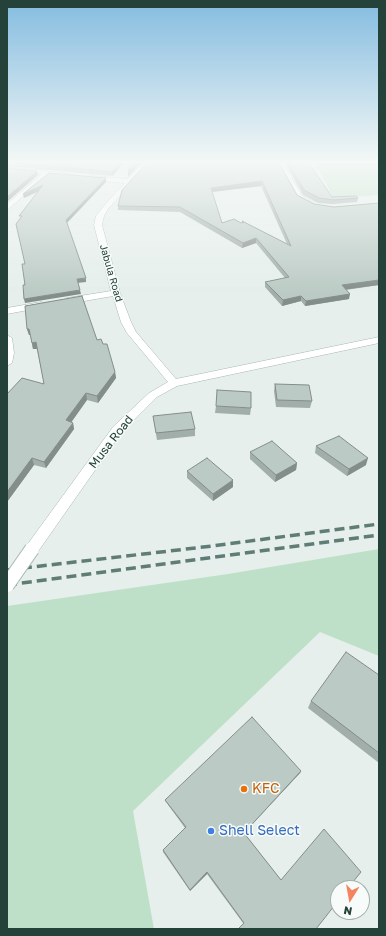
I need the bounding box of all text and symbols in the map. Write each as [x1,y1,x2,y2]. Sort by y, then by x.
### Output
street label: Jabula Road [97,243,125,303]
street label: Musa Road [86,413,136,471]
place label: KFC [252,781,279,797]
marker: KFC [239,784,249,794]
place label: Shell Select [219,823,300,839]
marker: Shell Select [206,826,216,836]
north arrow [330,880,370,920]
text: N [342,904,353,918]

